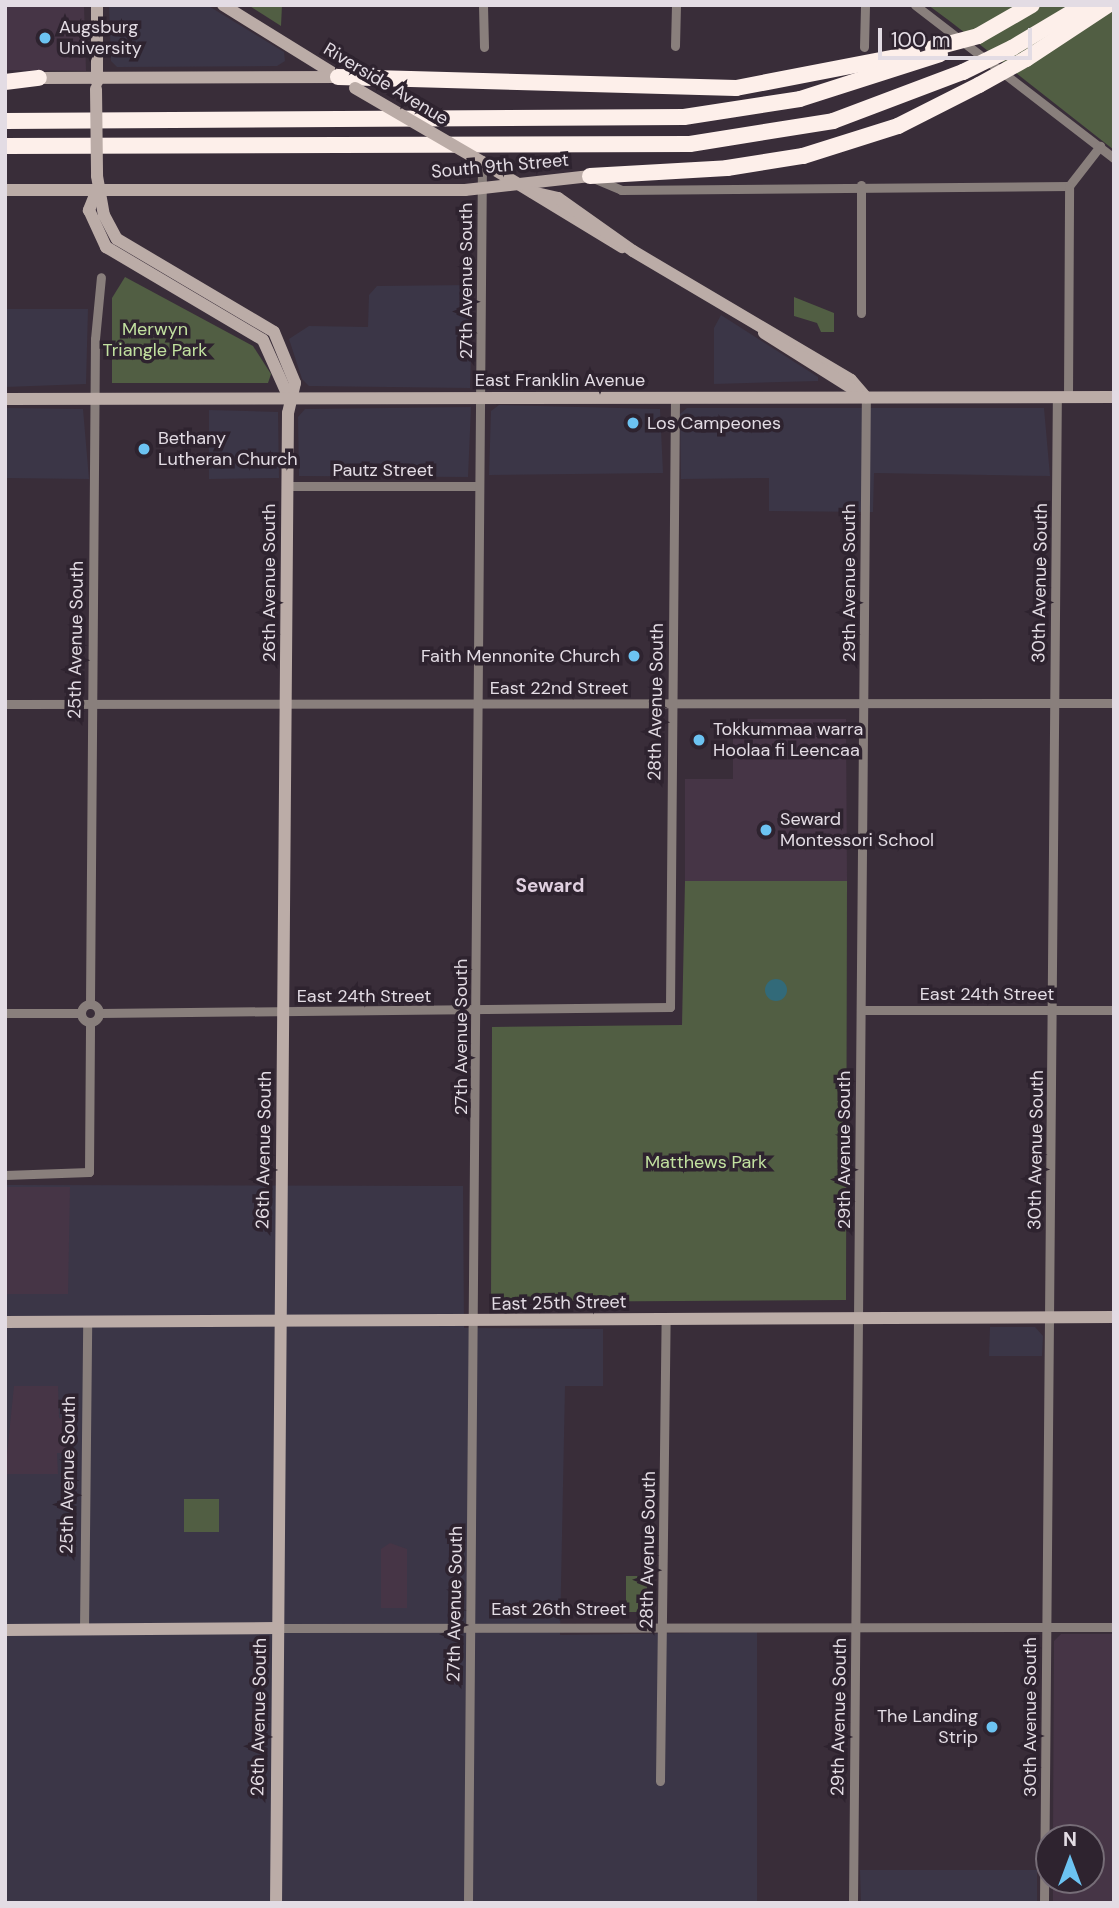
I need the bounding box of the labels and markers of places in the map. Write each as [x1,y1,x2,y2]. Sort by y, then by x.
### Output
place label: Augsburg University [59,17,142,60]
marker: Augsburg University [37,30,53,46]
place label: Los Campeones [647,412,781,434]
marker: Los Campeones [625,415,641,431]
place label: Bethany Lutheran Church [158,428,298,471]
marker: Bethany Lutheran Church [136,441,152,457]
place label: Faith Mennonite Church [421,645,620,667]
marker: Faith Mennonite Church [626,648,642,664]
place label: Tokkummaa warra Hoolaa fi Leencaa [713,719,863,762]
marker: Tokkummaa warra Hoolaa fi Leencaa [691,732,707,748]
place label: Seward Montessori School [780,809,934,852]
marker: Seward Montessori School [758,822,774,838]
place label: The Landing Strip [877,1706,978,1748]
marker: The Landing Strip [984,1719,1000,1735]

